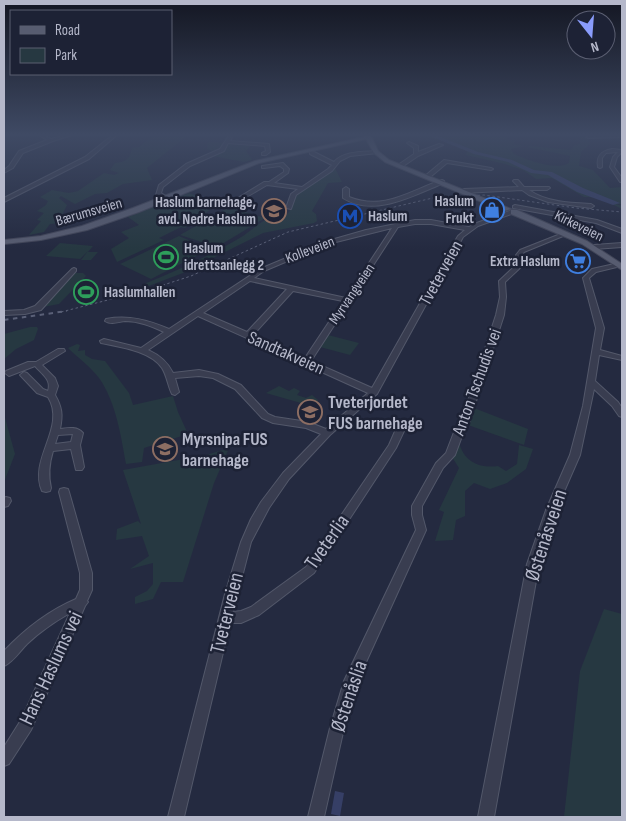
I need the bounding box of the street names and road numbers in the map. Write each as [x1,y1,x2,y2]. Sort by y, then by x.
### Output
street label: Bærumsveien [54,193,124,231]
street label: Kirkeveien [551,206,607,246]
street label: Kolleveien [283,232,337,268]
street label: Tveterveien [415,237,467,309]
street label: Myrvangveien [325,260,379,328]
street label: Anton Tschudis vei [448,326,506,439]
street label: Sandtakveien [245,327,327,379]
street label: Østenåsveien [519,486,573,584]
street label: Tveterlia [299,510,355,574]
street label: Tveterveien [205,570,249,656]
street label: Hans Haslums vei [14,607,88,729]
street label: Østenåslia [325,657,373,735]

